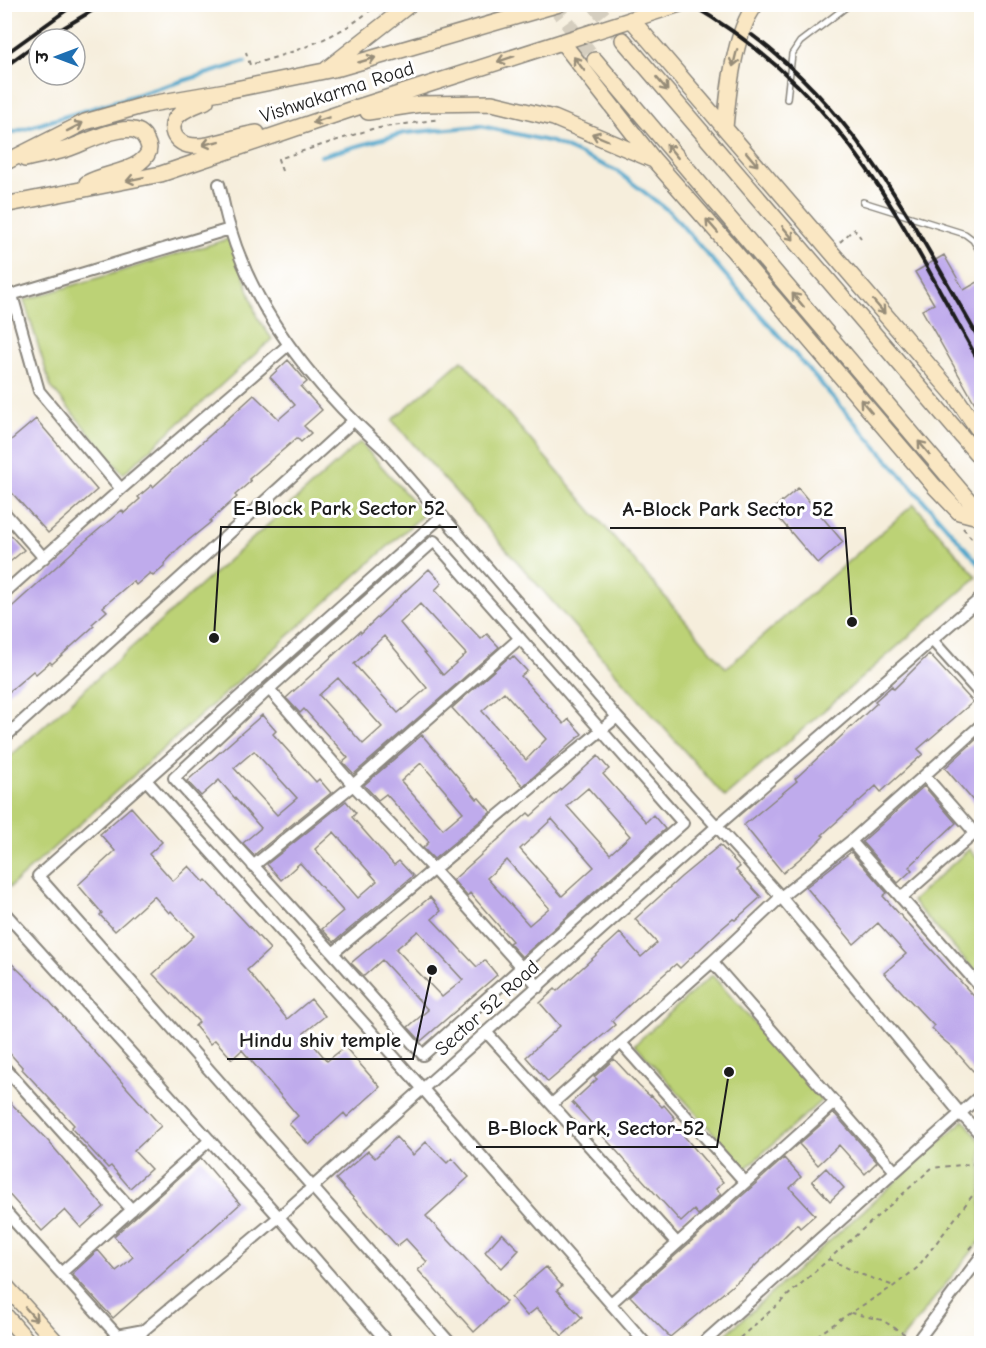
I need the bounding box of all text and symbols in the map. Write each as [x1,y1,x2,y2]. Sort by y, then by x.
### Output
north arrow [27,27,87,87]
one-way arrow [728,48,740,67]
text: उ [34,50,52,64]
one-way arrow [357,54,376,65]
one-way arrow [497,55,516,66]
street label: Vishwakarma Road [257,56,417,128]
one-way arrow [573,56,586,72]
one-way arrow [655,76,669,91]
one-way arrow [312,115,331,126]
one-way arrow [66,121,84,133]
one-way arrow [591,131,609,142]
one-way arrow [202,137,221,149]
one-way arrow [665,144,679,159]
one-way arrow [745,151,759,166]
one-way arrow [126,174,145,186]
one-way arrow [705,219,719,234]
one-way arrow [781,225,795,240]
one-way arrow [791,293,805,308]
one-way arrow [872,299,885,315]
one-way arrow [860,398,873,414]
one-way arrow [917,441,931,456]
callout: E-Block Park Sector 52 [221,488,457,527]
callout: A-Block Park Sector 52 [610,489,845,528]
text: E-Block Park Sector 52 [233,496,445,520]
text: A-Block Park Sector 52 [623,497,833,521]
street label: Sector 52 Road [430,955,544,1061]
callout: Hindu shiv temple [227,1020,413,1059]
text: Hindu shiv temple [239,1028,401,1052]
callout: B-Block Park, Sector-52 [476,1108,717,1147]
text: B-Block Park, Sector-52 [488,1116,704,1140]
one-way arrow [24,1306,38,1321]

